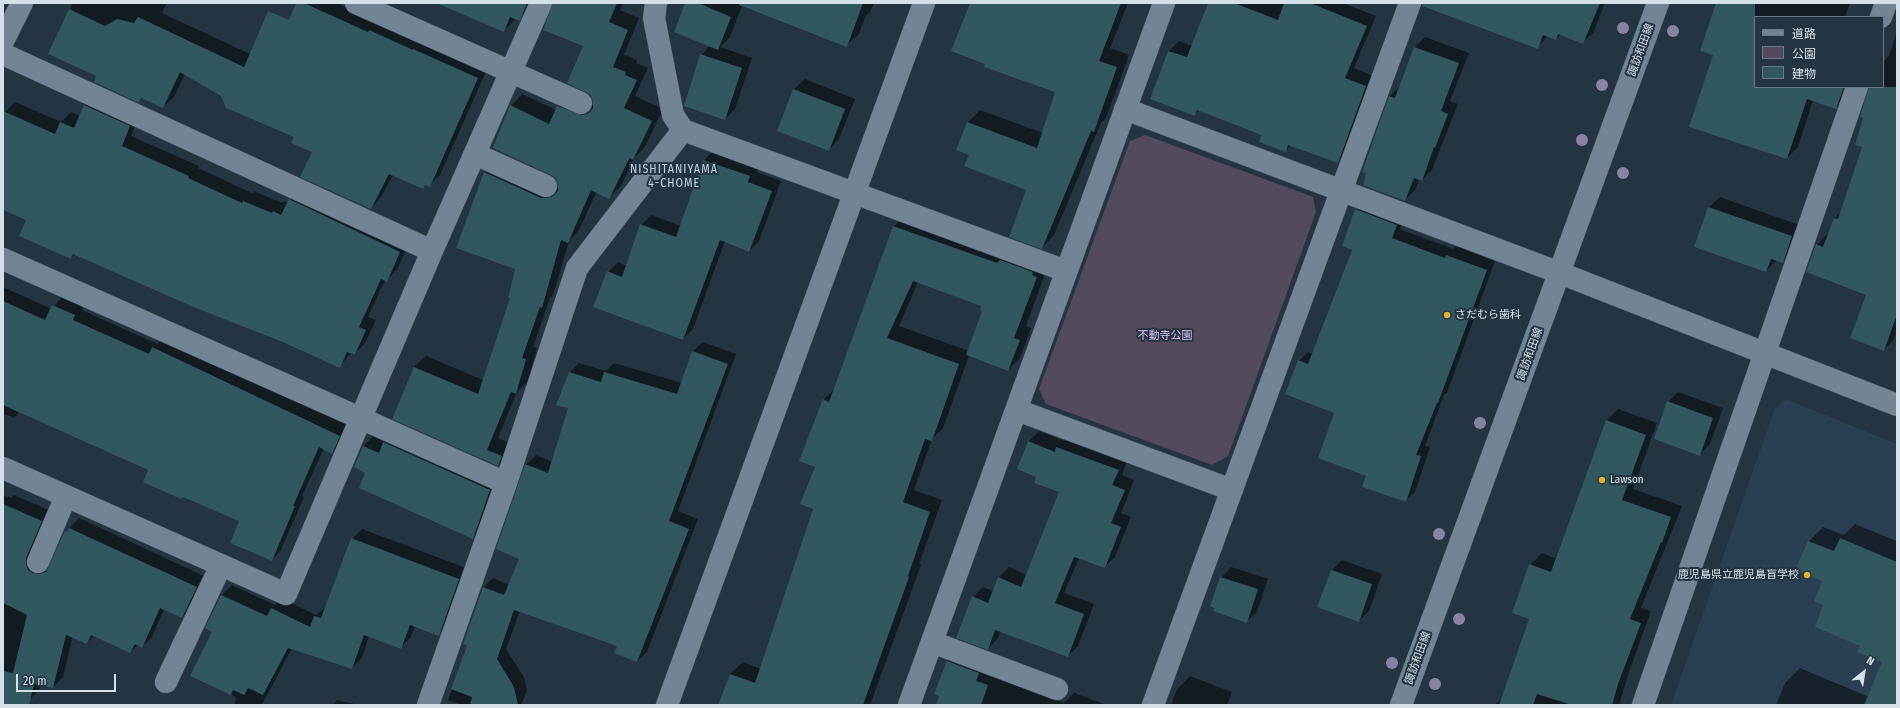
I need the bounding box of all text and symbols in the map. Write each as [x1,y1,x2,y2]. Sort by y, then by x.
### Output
legend [1754,16,1884,88]
street label: 諏訪和田線 [1625,22,1657,78]
text: 道路 [1792,27,1816,41]
text: 公園 [1792,47,1816,61]
text: 建物 [1792,67,1816,81]
district label: NISHITANIYAMA 4-CHOME [630,163,718,191]
place label: さだむら歯科 [1455,308,1521,322]
marker: さだむら歯科 [1442,310,1452,320]
street label: 諏訪和田線 [1514,326,1546,382]
park label: 不動寺公園 [1138,329,1192,343]
place label: Lawson [1610,473,1644,487]
marker: Lawson [1597,475,1607,485]
place label: 鹿児島県立鹿児島盲学校 [1678,568,1799,582]
marker: 鹿児島県立鹿児島盲学校 [1802,570,1812,580]
street label: 諏訪和田線 [1402,630,1434,686]
north arrow [1844,652,1884,692]
text: N [1864,654,1876,668]
scale bar [18,666,118,692]
text: 20 m [23,674,47,688]

